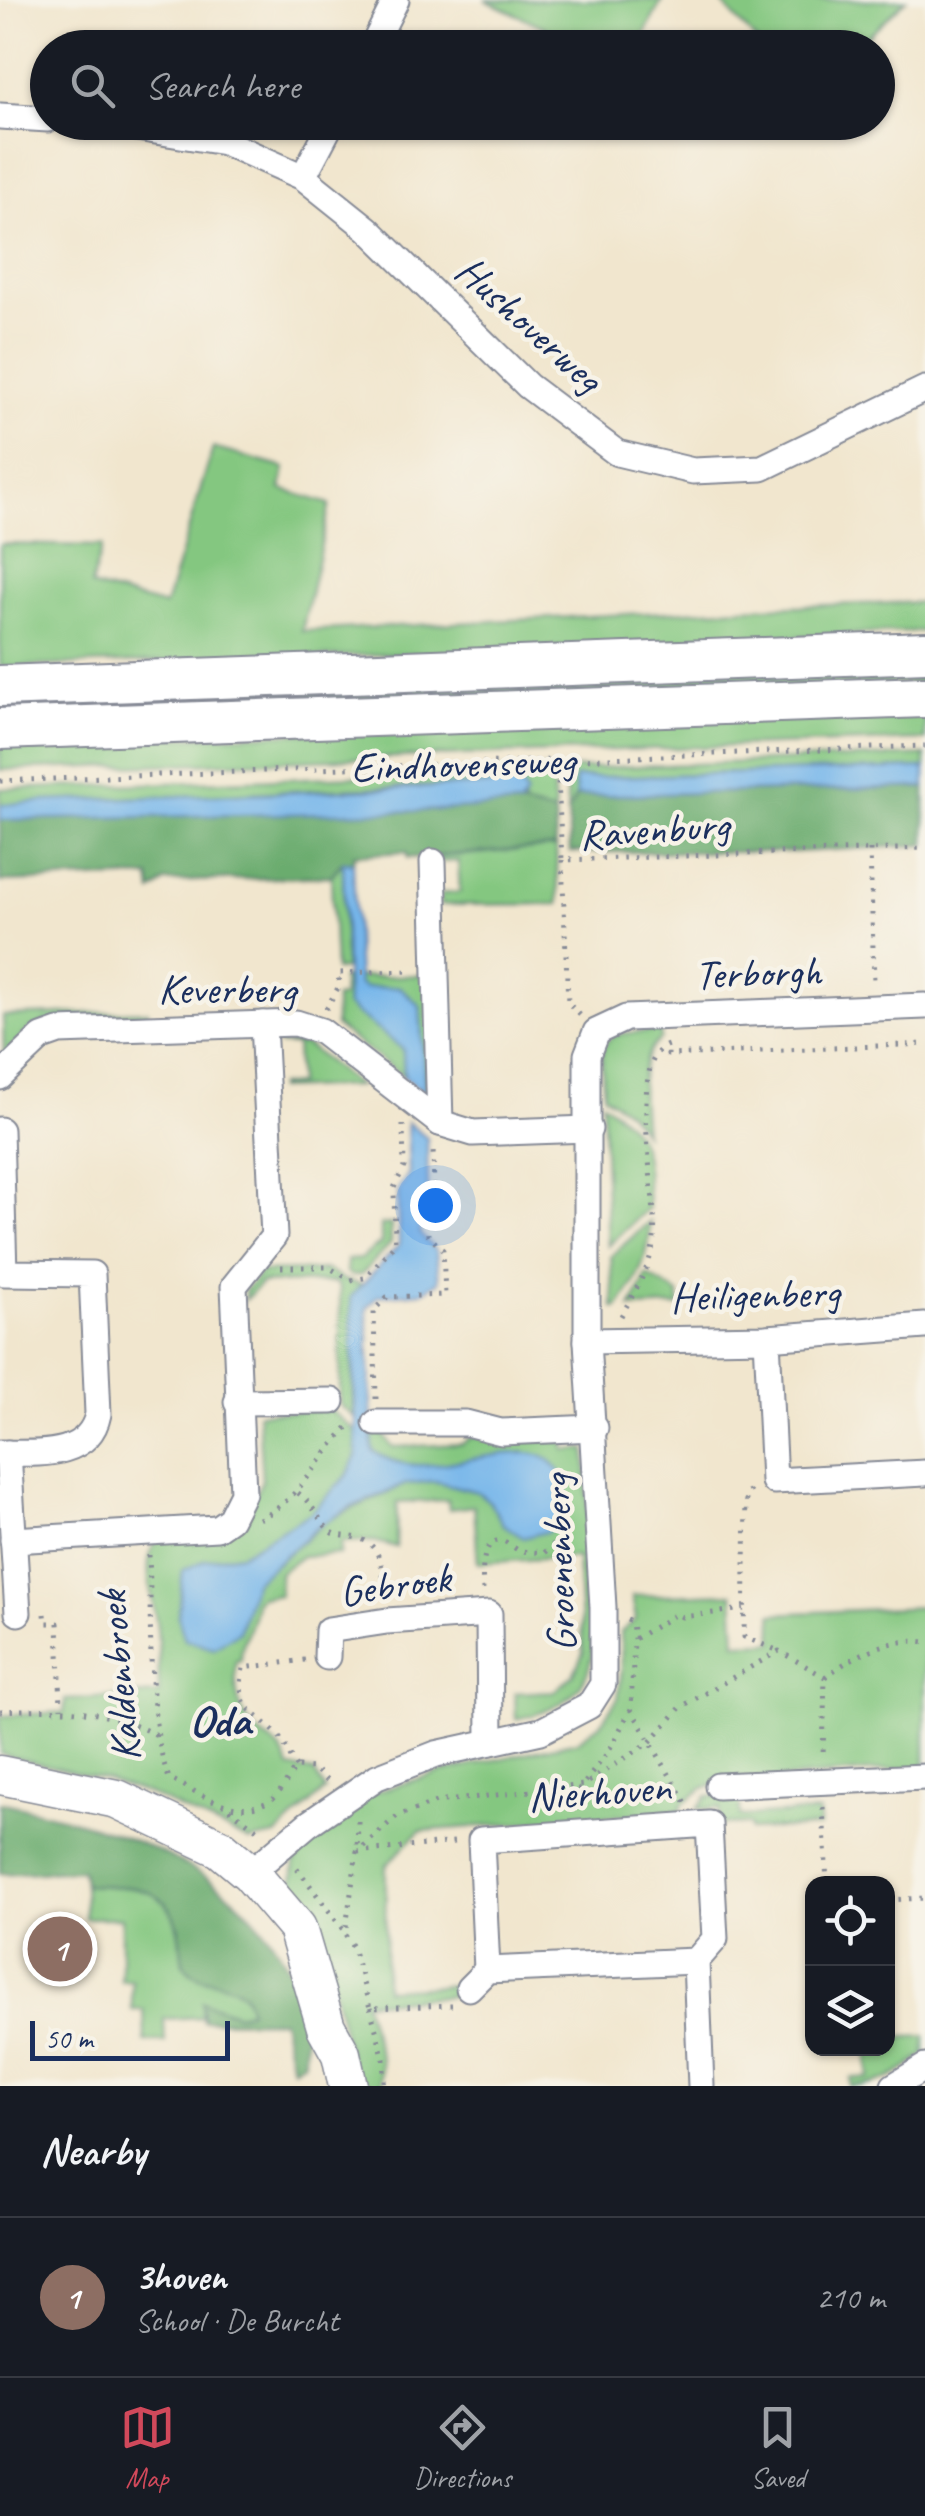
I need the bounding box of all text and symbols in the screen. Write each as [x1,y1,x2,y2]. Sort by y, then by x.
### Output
search box [30,30,895,140]
icon: search [65,58,120,113]
text: Search here [145,62,300,109]
street label: Hushoverweg [444,244,615,405]
street label: Eindhovenseweg [350,733,579,794]
street label: Ravenburg [577,798,734,862]
street label: Terborgh [694,944,824,1002]
street label: Keverberg [158,963,299,1016]
your location [410,1180,461,1231]
street label: Heiligenberg [669,1265,843,1324]
street label: Groenenberg [529,1471,589,1653]
street label: Gebroek [336,1551,456,1619]
street label: Kaldenbroek [85,1586,153,1763]
district label: Oda [190,1692,254,1749]
street label: Nierhoven [526,1761,673,1823]
map controls [805,1876,895,2056]
button: locate [805,1876,895,1966]
pin: 1 [28,1912,92,1986]
button: layers [805,1966,895,2056]
scale bar [30,2016,230,2060]
text: 50 m [45,2021,93,2056]
text: Nearby [40,2125,146,2178]
text: 3hoven [135,2253,227,2300]
text: 1 [65,2277,80,2318]
text: 210 m [816,2277,885,2318]
text: School · De Burcht [135,2300,338,2341]
tab: Map [120,2400,175,2495]
tab: Directions [414,2400,511,2495]
tab: Saved [750,2400,805,2495]

